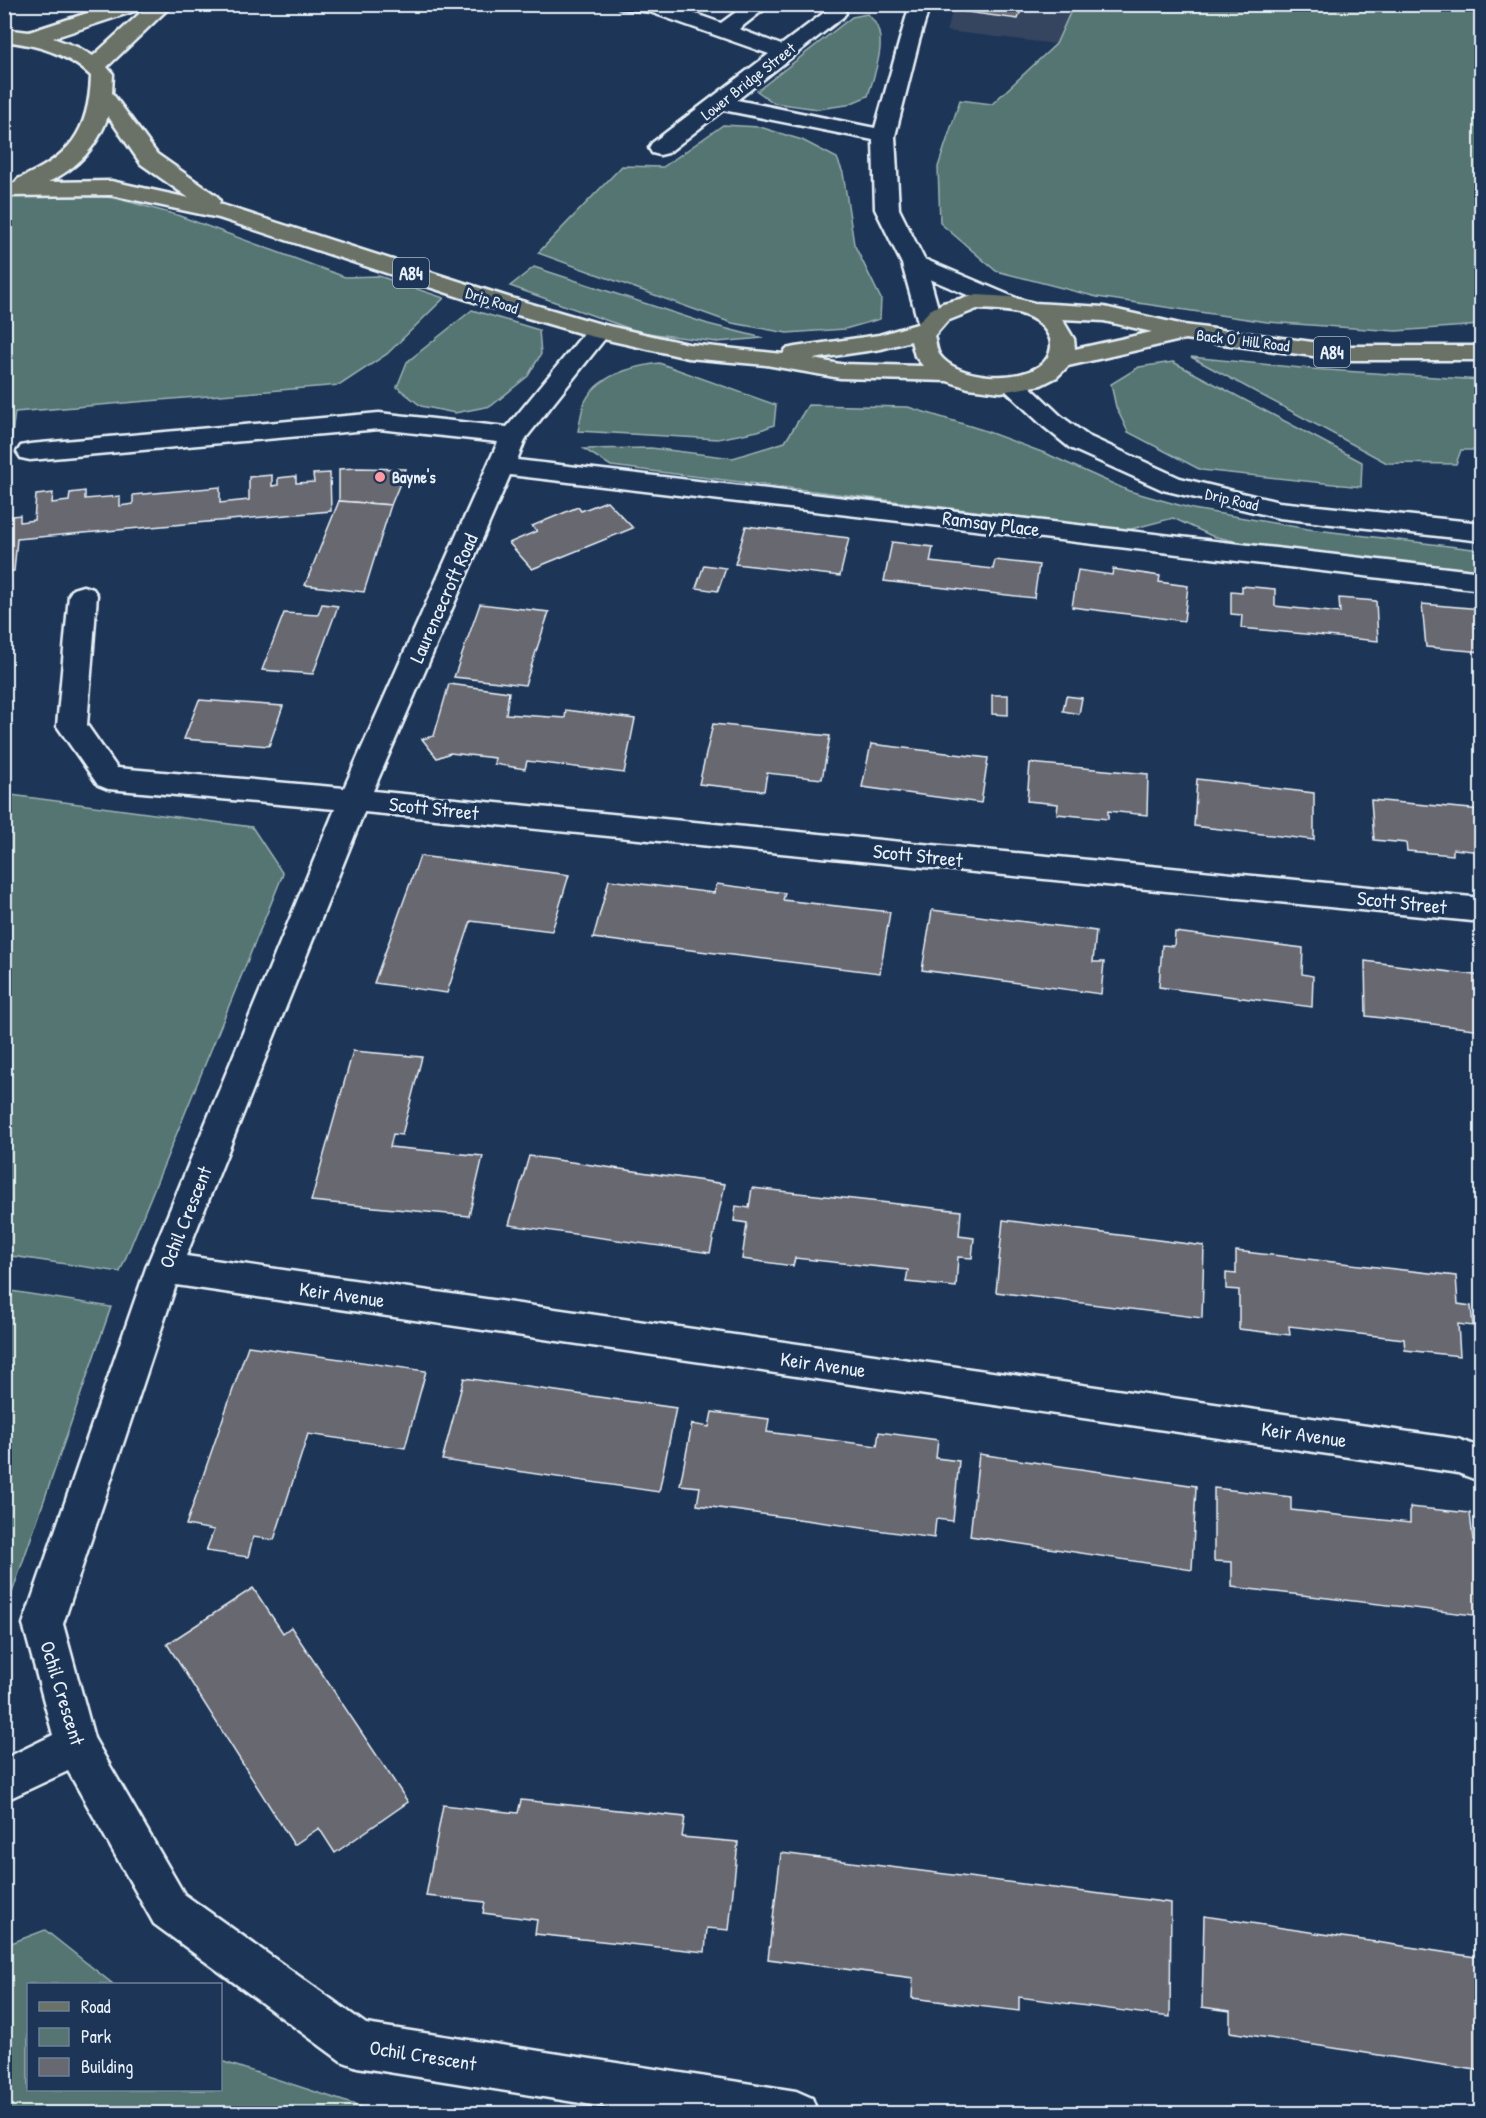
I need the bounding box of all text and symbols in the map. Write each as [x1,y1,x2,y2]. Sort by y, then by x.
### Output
street label: Lower Bridge Street [696,37,800,125]
road number: A84 [393,258,429,288]
street label: Drip Road [463,281,521,319]
street label: Back O' Hill Road [1195,323,1291,357]
road number: A84 [1314,337,1350,367]
place label: Bayne's [392,466,436,489]
marker: Bayne's [373,470,387,484]
street label: Drip Road [1203,482,1261,516]
street label: Ramsay Place [941,504,1041,542]
street label: Laurencecroft Road [402,529,484,667]
street label: Scott Street [388,790,481,826]
street label: Scott Street [872,837,965,873]
street label: Scott Street [1356,884,1449,920]
street label: Ochil Crescent [152,1161,218,1272]
street label: Keir Avenue [298,1275,386,1313]
street label: Keir Avenue [779,1345,867,1383]
street label: Keir Avenue [1260,1415,1348,1453]
street label: Ochil Crescent [34,1638,92,1749]
legend [27,1983,222,2091]
text: Road [81,1994,111,2019]
text: Park [81,2024,112,2049]
street label: Ochil Crescent [368,2033,479,2077]
text: Building [81,2054,133,2079]

